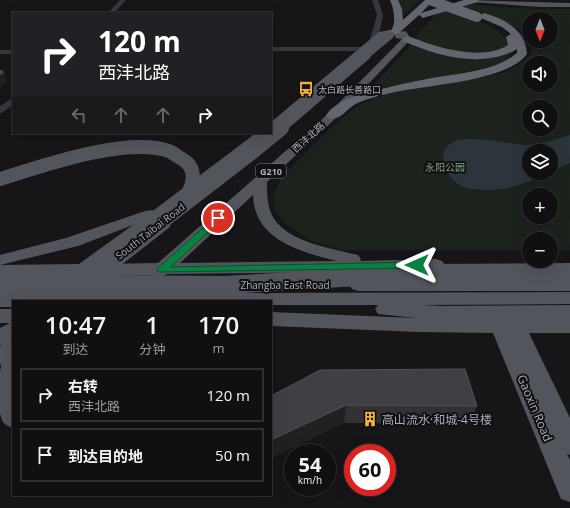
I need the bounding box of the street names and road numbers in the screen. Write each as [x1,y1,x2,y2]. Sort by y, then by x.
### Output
street label: 西沣北路 [288,118,328,156]
road number: G210 [256,164,286,178]
street label: South Taibai Road [113,200,187,262]
street label: Zhangba East Road [240,278,330,292]
street label: Gaoxin Road [513,372,557,444]

